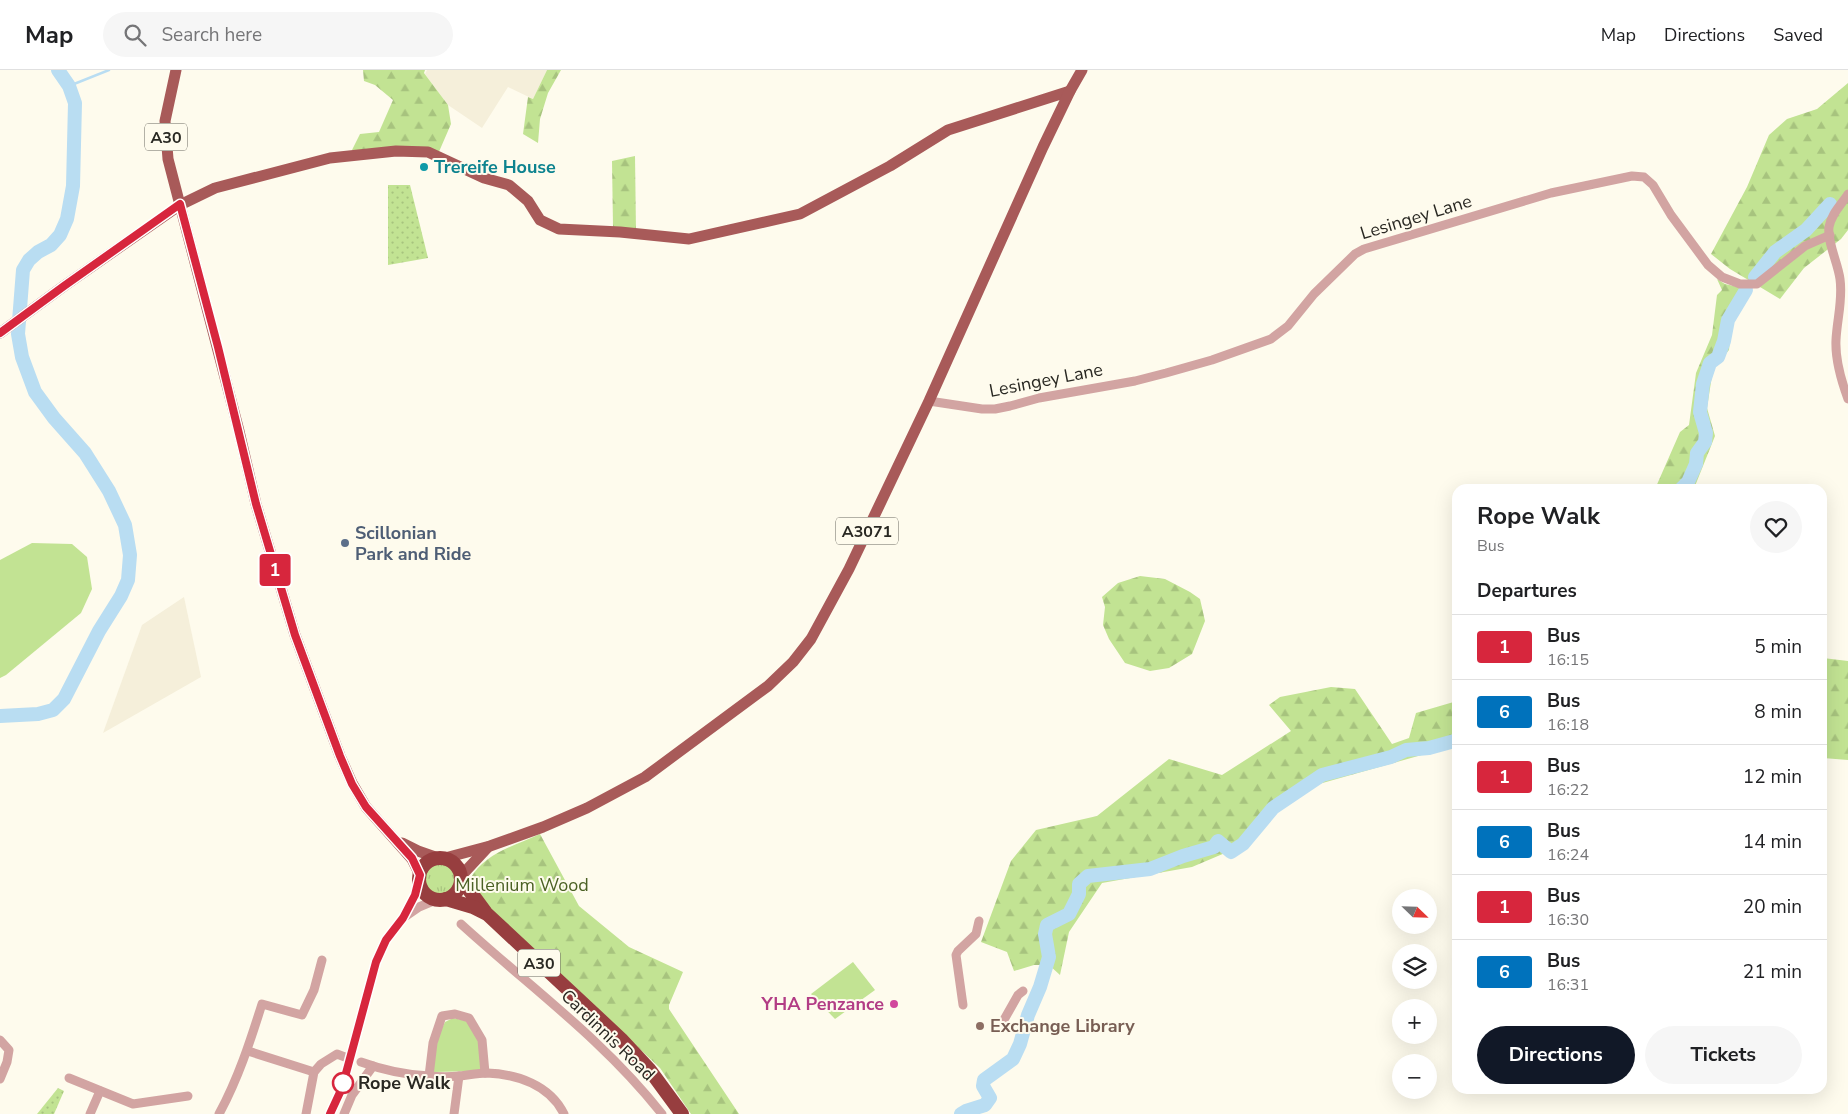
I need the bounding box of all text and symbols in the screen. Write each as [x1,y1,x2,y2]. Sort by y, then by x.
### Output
search box [103,12,453,57]
text: Map [25,19,73,51]
icon: search [121,21,149,49]
text: Search here [161,22,262,48]
text: Map [1601,23,1636,47]
text: Directions [1664,23,1745,47]
text: Saved [1773,23,1823,47]
road number: A30 [145,124,187,150]
place label: Trereife House [434,155,556,179]
marker: Trereife House [418,161,430,173]
street label: Lesingey Lane [1357,189,1475,245]
street label: Lesingey Lane [987,357,1105,403]
text: Rope Walk [1477,500,1600,532]
button: heart [1750,501,1802,553]
road number: A3071 [836,518,898,544]
place label: Scillonian Park and Ride [355,521,472,566]
text: Bus [1477,535,1505,557]
marker: Scillonian Park and Ride [339,537,351,549]
line badge: 1 [259,554,291,586]
text: 1 [270,558,280,582]
text: Departures [1477,578,1577,604]
text: Bus [1547,623,1580,649]
text: 5 min [1754,634,1802,660]
text: 1 [1499,635,1510,659]
text: 16:15 [1547,649,1589,671]
text: Bus [1547,688,1580,714]
text: 8 min [1754,699,1802,725]
text: 6 [1499,700,1510,724]
text: 16:18 [1547,714,1589,736]
text: Bus [1547,753,1580,779]
text: 12 min [1743,764,1802,790]
text: 1 [1499,765,1510,789]
text: 16:22 [1547,779,1589,801]
text: Bus [1547,818,1580,844]
text: 14 min [1743,829,1802,855]
text: 6 [1499,830,1510,854]
text: 16:24 [1547,844,1589,866]
park label: Millenium Wood [455,873,589,897]
text: Bus [1547,883,1580,909]
north arrow [1392,889,1438,934]
map controls [1392,889,1437,1099]
text: 20 min [1743,894,1802,920]
text: 1 [1499,895,1510,919]
text: 16:30 [1547,909,1589,931]
button: layers [1392,944,1437,989]
text: Bus [1547,948,1580,974]
road number: A30 [518,950,560,976]
text: 21 min [1743,959,1802,985]
text: 6 [1499,960,1510,984]
text: 16:31 [1547,974,1589,996]
street label: Cardinnis Road [556,984,660,1086]
place label: YHA Penzance [761,992,884,1016]
marker: YHA Penzance [888,998,900,1010]
button: + [1392,999,1437,1044]
place label: Exchange Library [990,1014,1135,1038]
marker: Exchange Library [974,1020,986,1032]
button: Directions [1477,1026,1635,1084]
button: Tickets [1645,1026,1802,1084]
button: − [1392,1054,1437,1099]
place label: Rope Walk [358,1071,450,1095]
marker: Rope Walk [332,1072,354,1094]

